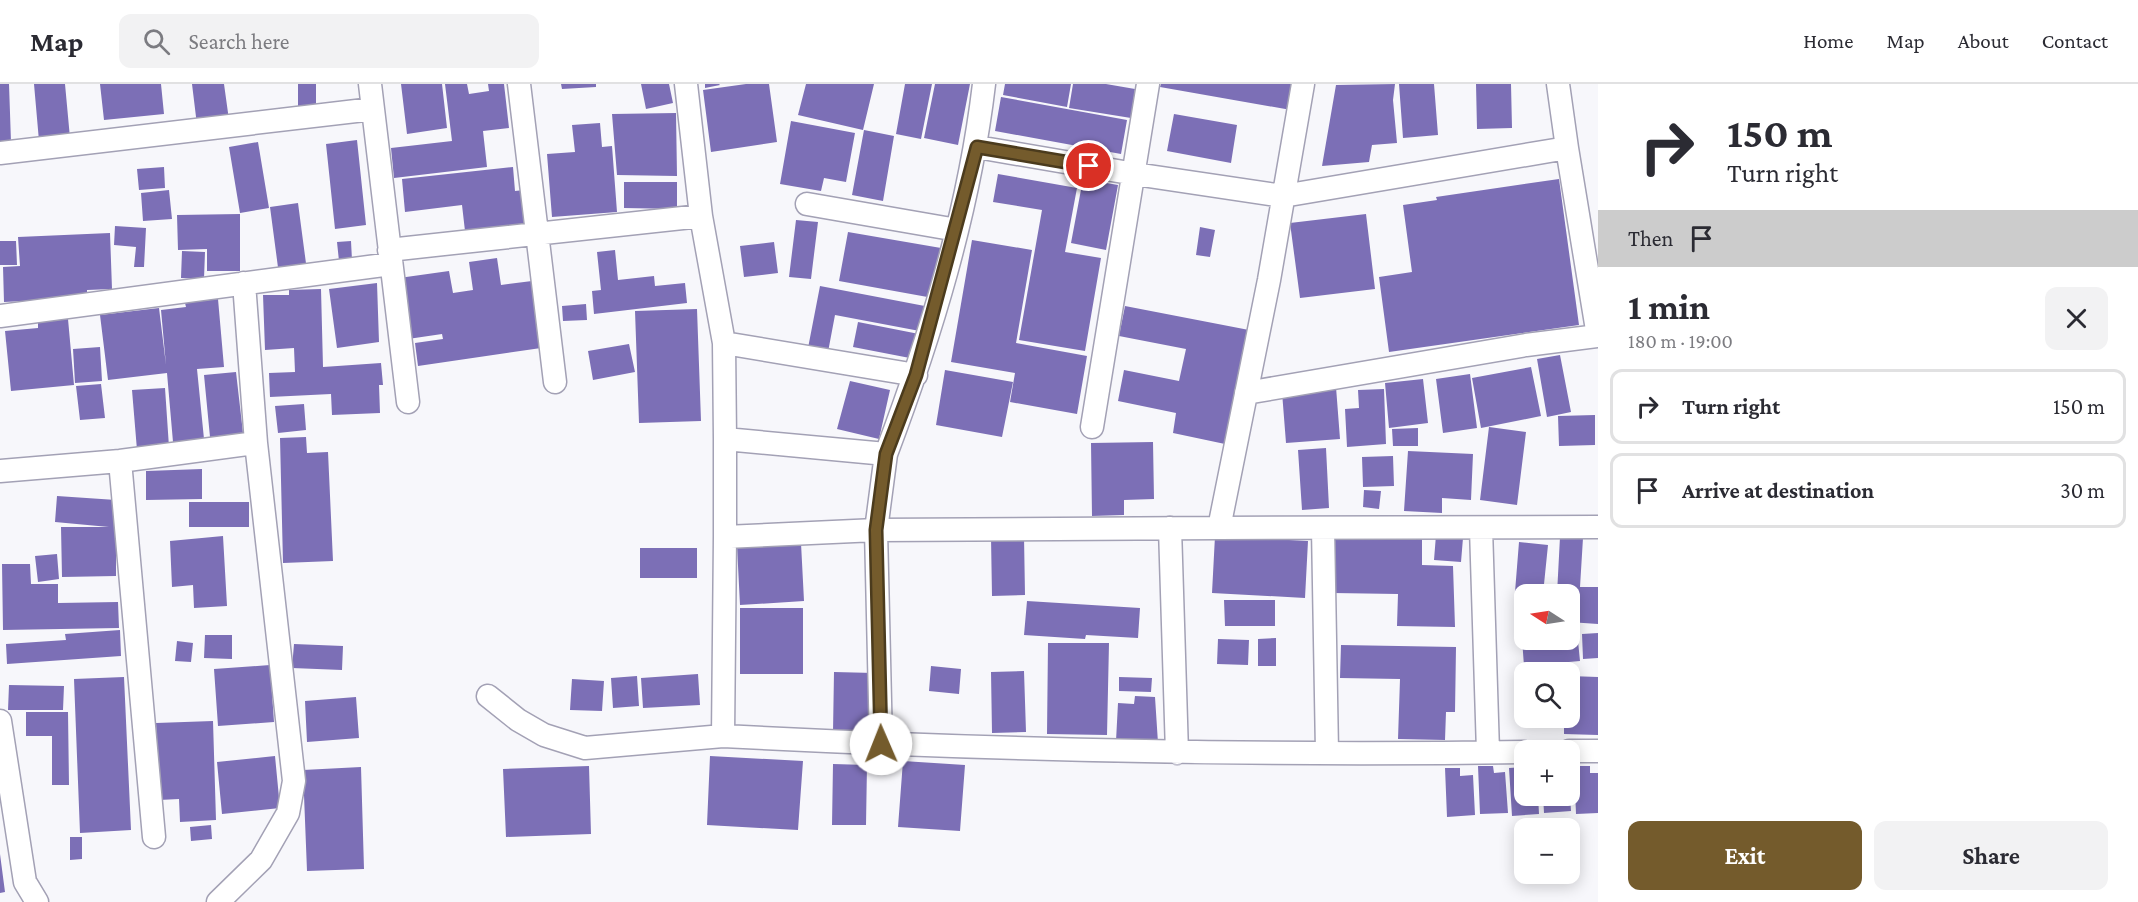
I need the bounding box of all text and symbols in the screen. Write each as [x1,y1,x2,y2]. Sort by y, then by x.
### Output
search box [119,14,539,68]
icon: search [140,25,173,58]
text: Map [30,26,83,57]
text: Search here [188,29,289,54]
text: Home [1803,29,1853,53]
text: Map [1886,29,1925,53]
text: About [1958,29,2009,53]
text: Contact [2042,29,2108,53]
icon: right [1628,108,1706,186]
text: 150 m [1727,109,1832,156]
pin [1063,140,1114,191]
icon: arrive [1072,149,1105,182]
text: Turn right [1727,158,1838,188]
icon: arrive [1685,222,1718,255]
text: Then [1628,226,1673,251]
text: 1 min [1628,287,1710,327]
button: close [2045,287,2108,350]
text: 180 m · 19:00 [1628,330,1733,352]
icon: right [1631,390,1664,423]
text: Turn right [1682,394,1780,419]
text: 150 m [2053,394,2105,419]
icon: arrive [1631,474,1664,507]
text: Arrive at destination [1682,478,1874,503]
text: 30 m [2060,478,2105,503]
north arrow [1514,584,1580,650]
map controls [1514,584,1580,884]
button: search [1514,662,1580,728]
position arrow [849,712,913,776]
button: + [1514,740,1580,806]
button: − [1514,818,1580,884]
button: Exit [1628,821,1862,890]
button: Share [1874,821,2108,890]

